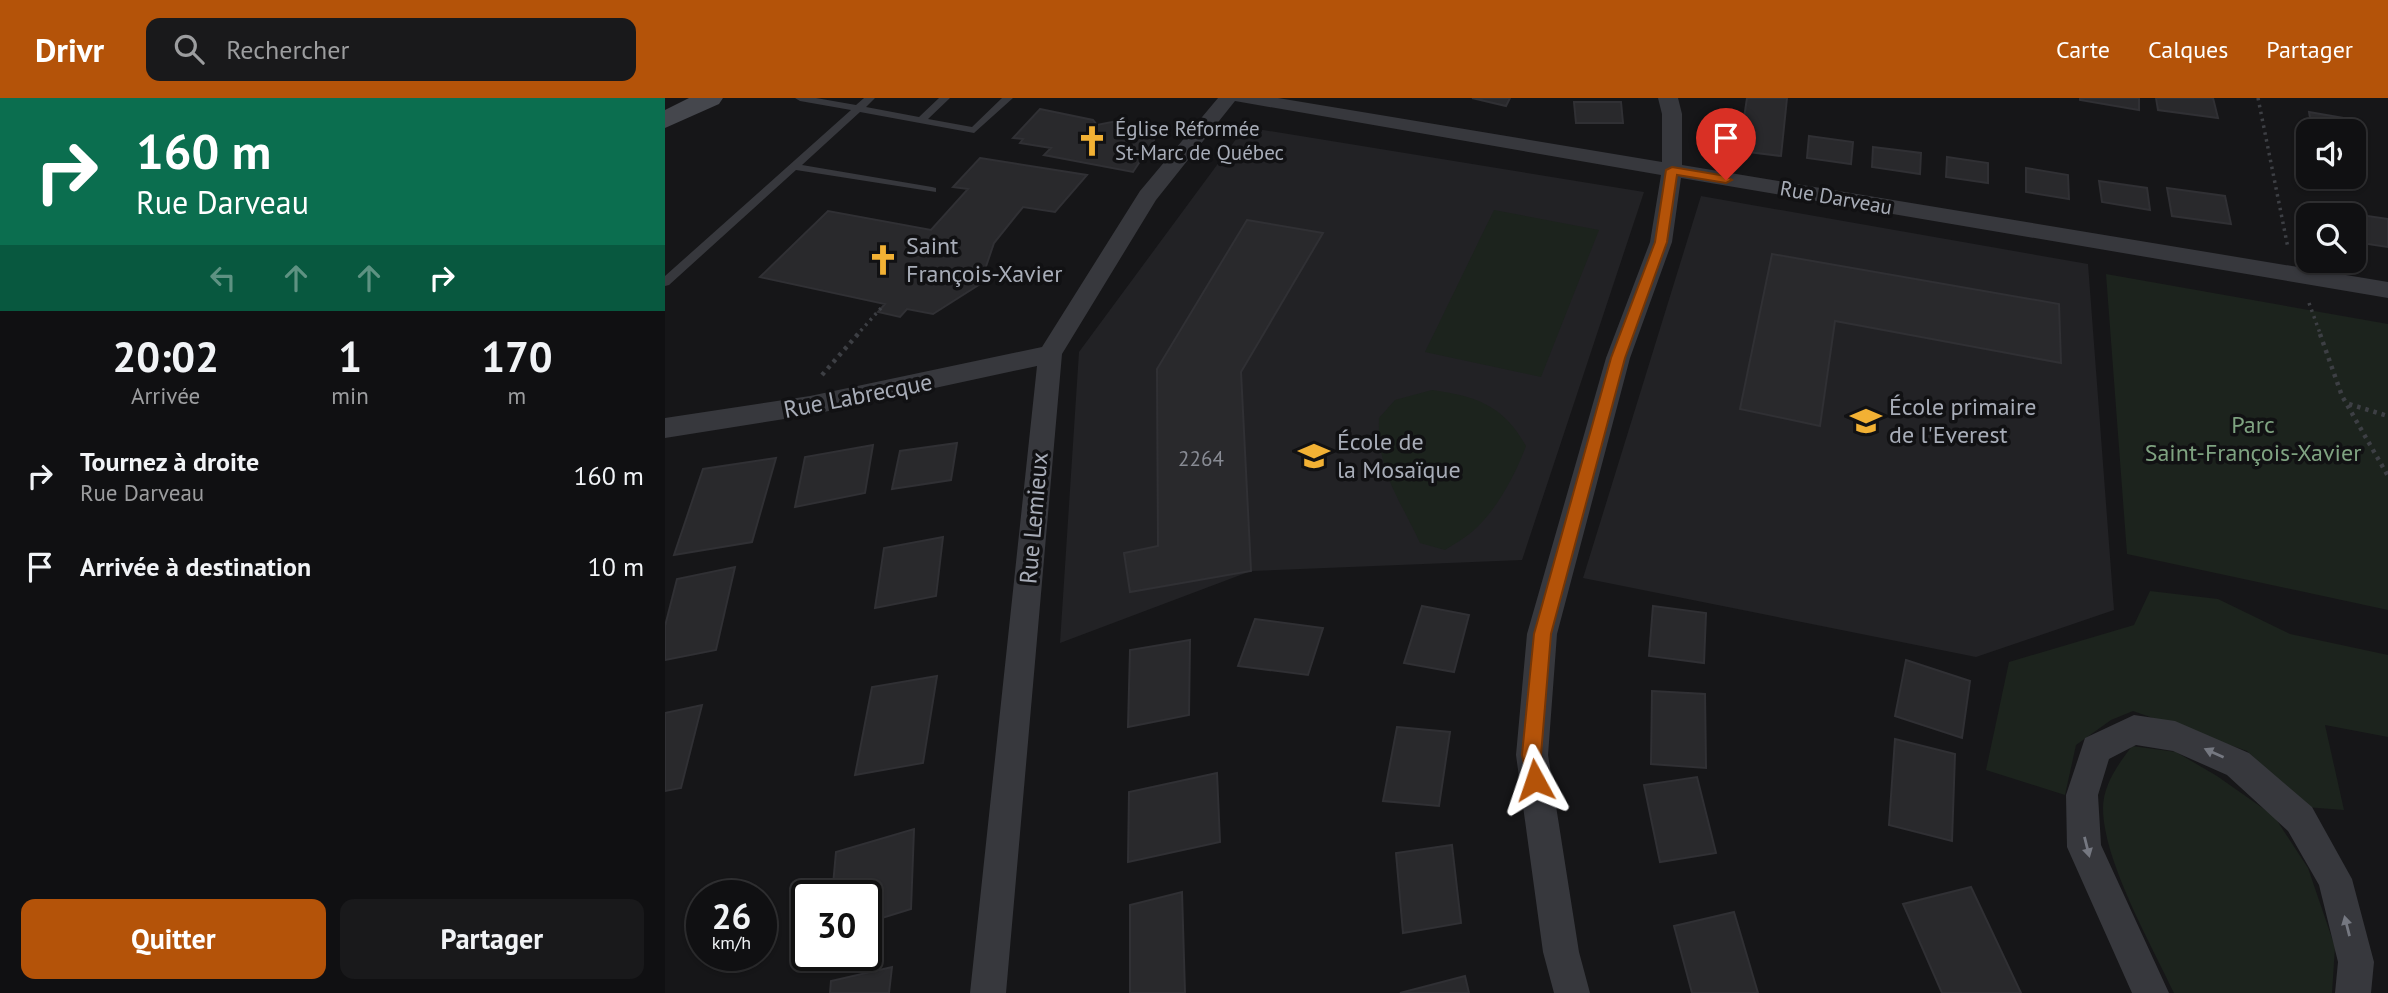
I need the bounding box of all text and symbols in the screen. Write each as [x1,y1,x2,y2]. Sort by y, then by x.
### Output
search box [146,18,636,81]
text: Drivr [35,28,104,71]
icon: search [170,30,208,68]
text: Rechercher [226,33,349,66]
text: Carte [2056,34,2110,65]
text: Calques [2148,34,2228,65]
text: Partager [2266,34,2353,65]
pin [1696,108,1756,180]
place label: Église Réformée St-Marc de Québec [1115,115,1284,166]
text: 160 m [136,119,271,183]
icon: arrive [1707,119,1745,157]
map controls [2296,119,2366,273]
button: sound [2296,119,2366,189]
church icon: Église Réformée St-Marc de Québec [1075,124,1109,158]
icon: right [21,126,112,217]
street label: Rue Darveau [1778,174,1894,221]
text: Rue Darveau [136,181,309,223]
button: search [2296,203,2366,273]
place label: Saint François-Xavier [906,230,1062,289]
church icon: Saint François-Xavier [866,243,900,277]
icon: left [204,259,242,297]
icon: ahead [277,259,315,297]
icon: ahead [350,259,388,297]
icon: right [423,259,461,297]
text: 20:02 [112,329,219,384]
text: 1 [338,329,362,384]
text: 170 [481,329,553,384]
street label: Rue Labrecque [781,366,935,425]
text: Arrivée [131,381,200,410]
text: min [331,381,369,410]
text: m [508,381,526,410]
place label: École primaire de l'Everest [1889,391,2036,450]
school or university icon: École primaire de l'Everest [1849,404,1883,438]
park label: Parc Saint-François-Xavier [2145,409,2361,468]
place label: École de la Mosaïque [1337,426,1461,485]
school or university icon: École de la Mosaïque [1297,439,1331,473]
text: Tournez à droite [80,445,259,478]
house number: 2264 [1178,445,1224,472]
street label: Rue Lemieux [1012,451,1055,585]
icon: right [21,457,59,495]
text: 160 m [573,459,644,492]
text: Rue Darveau [80,478,204,507]
icon: arrive [21,548,59,586]
text: Arrivée à destination [80,550,311,583]
text: 10 m [588,550,644,583]
position arrow [1498,743,1572,817]
one-way arrow [2203,747,2224,758]
one-way arrow [2082,836,2093,858]
speed limit sign: 30 [791,880,882,971]
text: 26 [712,893,751,939]
button: Quitter [21,899,326,979]
button: Partager [340,899,644,979]
one-way arrow [2341,915,2352,937]
text: km/h [712,931,751,954]

